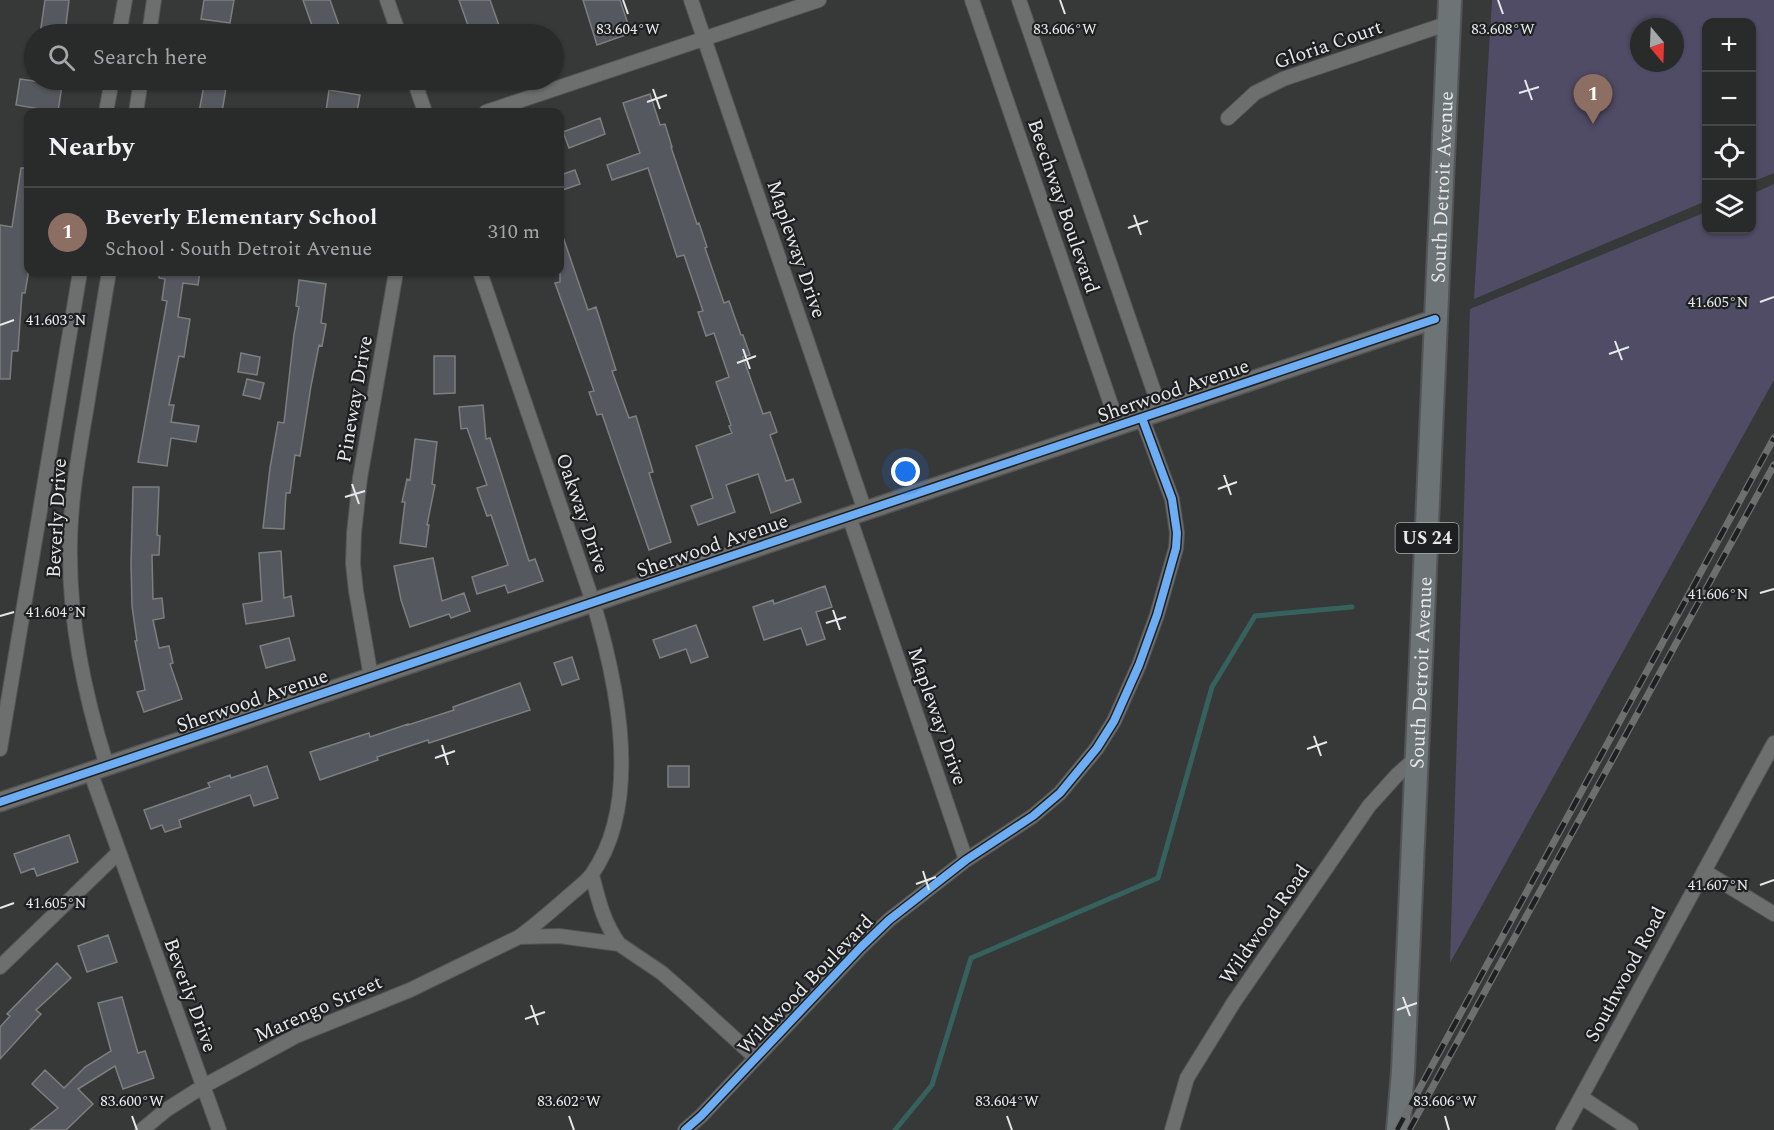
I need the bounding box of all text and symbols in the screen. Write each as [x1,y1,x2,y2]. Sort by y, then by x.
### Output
street label: Gloria Court [1270,12,1386,77]
text: 83.604°W [596,18,660,41]
text: 83.606°W [1033,18,1097,41]
text: 83.608°W [1471,18,1535,41]
north arrow [1630,18,1684,72]
map controls [1702,18,1756,234]
button: + [1702,18,1756,72]
search box [24,24,564,90]
icon: search [45,41,78,74]
text: Search here [93,41,207,74]
button: − [1702,72,1756,126]
pin: 1 [1574,74,1612,124]
street label: South Detroit Avenue [1424,90,1462,284]
street label: Beechway Boulevard [1019,115,1107,298]
button: locate [1702,126,1756,180]
text: Nearby [48,127,134,167]
street label: Mapleway Drive [758,176,834,322]
button: layers [1702,180,1756,234]
text: Beverly Elementary School [105,201,377,234]
text: 1 [62,217,73,247]
text: 310 m [488,217,540,247]
text: School · South Detroit Avenue [105,234,372,264]
text: 41.605°N [1688,291,1748,314]
text: 41.603°N [26,309,86,332]
street label: Pineway Drive [329,333,381,465]
street label: Sherwood Avenue [1093,351,1253,431]
street label: Oakway Drive [547,449,617,577]
street label: Beverly Drive [39,457,75,579]
your location [891,457,920,486]
street label: Sherwood Avenue [632,506,792,586]
road number: US 24 [1396,523,1458,553]
street label: South Detroit Avenue [1402,576,1441,769]
text: 41.606°N [1688,583,1748,606]
text: 41.604°N [26,601,86,624]
street label: Mapleway Drive [899,643,975,789]
street label: Sherwood Avenue [172,661,332,741]
street label: Wildwood Road [1212,858,1318,991]
text: 41.607°N [1688,874,1748,897]
text: 41.605°N [26,892,86,915]
street label: Southwood Road [1578,901,1674,1048]
street label: Wildwood Boulevard [731,908,881,1062]
street label: Beverly Drive [155,934,225,1057]
street label: Marengo Street [250,967,387,1051]
text: 83.600°W [100,1090,164,1113]
text: 83.602°W [537,1090,601,1113]
text: 83.604°W [975,1090,1039,1113]
text: 83.606°W [1413,1090,1477,1113]

